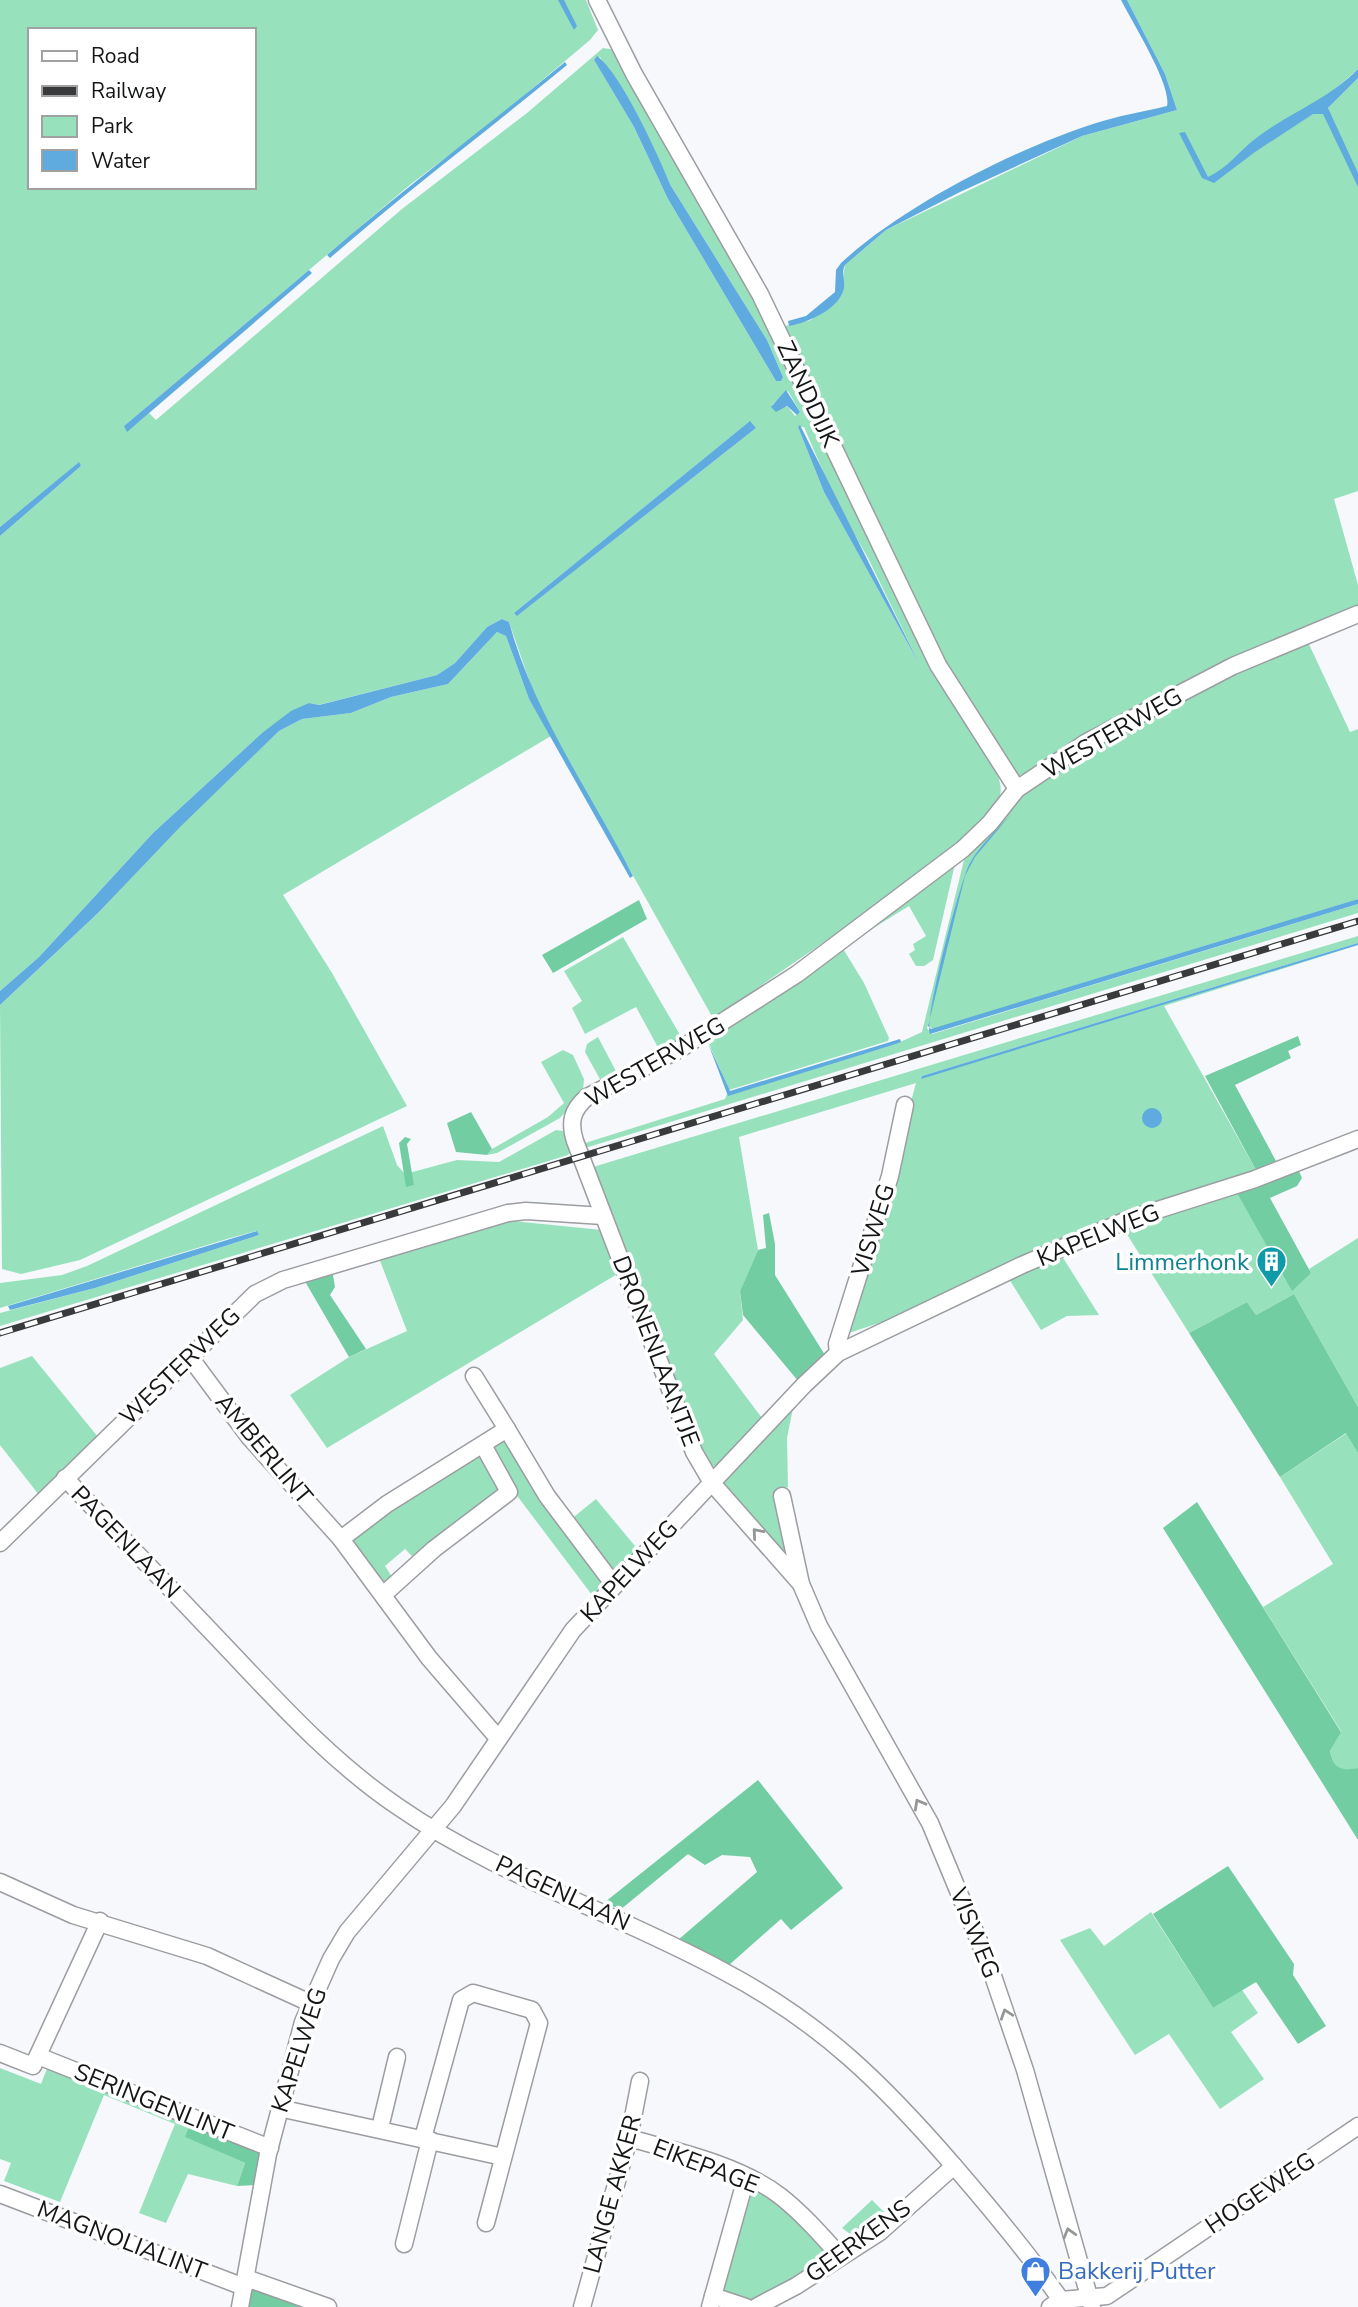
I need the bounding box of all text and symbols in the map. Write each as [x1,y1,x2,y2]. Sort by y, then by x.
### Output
legend [28,28,256,189]
text: Road [91,42,140,70]
text: Railway [91,77,166,105]
text: Park [91,112,133,140]
text: Water [91,147,150,175]
street label: ZANDDIJK [769,336,847,453]
street label: WESTERWEG [1036,680,1188,786]
street label: WESTERWEG [579,1009,731,1115]
street label: VISWEG [844,1180,902,1281]
street label: KAPELWEG [1032,1196,1164,1274]
building icon: Limmerhonk [1255,1245,1289,1289]
place label: Limmerhonk [1115,1246,1250,1278]
street label: DRONENLAANTJE [605,1251,707,1451]
street label: WESTERWEG [113,1300,247,1432]
street label: AMBERLINT [208,1387,320,1512]
street label: PAGENLAAN [64,1479,188,1605]
street label: KAPELWEG [573,1513,685,1629]
one-way arrow [753,1529,765,1542]
one-way arrow [914,1799,927,1811]
street label: PAGENLAAN [490,1848,636,1938]
street label: VISWEG [942,1882,1008,1983]
street label: KAPELWEG [264,1983,334,2117]
one-way arrow [1000,2009,1014,2021]
street label: SERINGENLINT [70,2055,239,2149]
street label: LANGE AKKER [575,2111,649,2277]
street label: EIKEPAGE [648,2131,764,2201]
street label: HOGEWEG [1199,2145,1321,2241]
street label: GEERKENS [799,2192,917,2290]
street label: MAGNOLIALINT [33,2193,212,2287]
one-way arrow [1063,2227,1078,2239]
shop icon: Bakkerij Putter [1018,2254,1052,2298]
place label: Bakkerij Putter [1058,2255,1216,2287]

